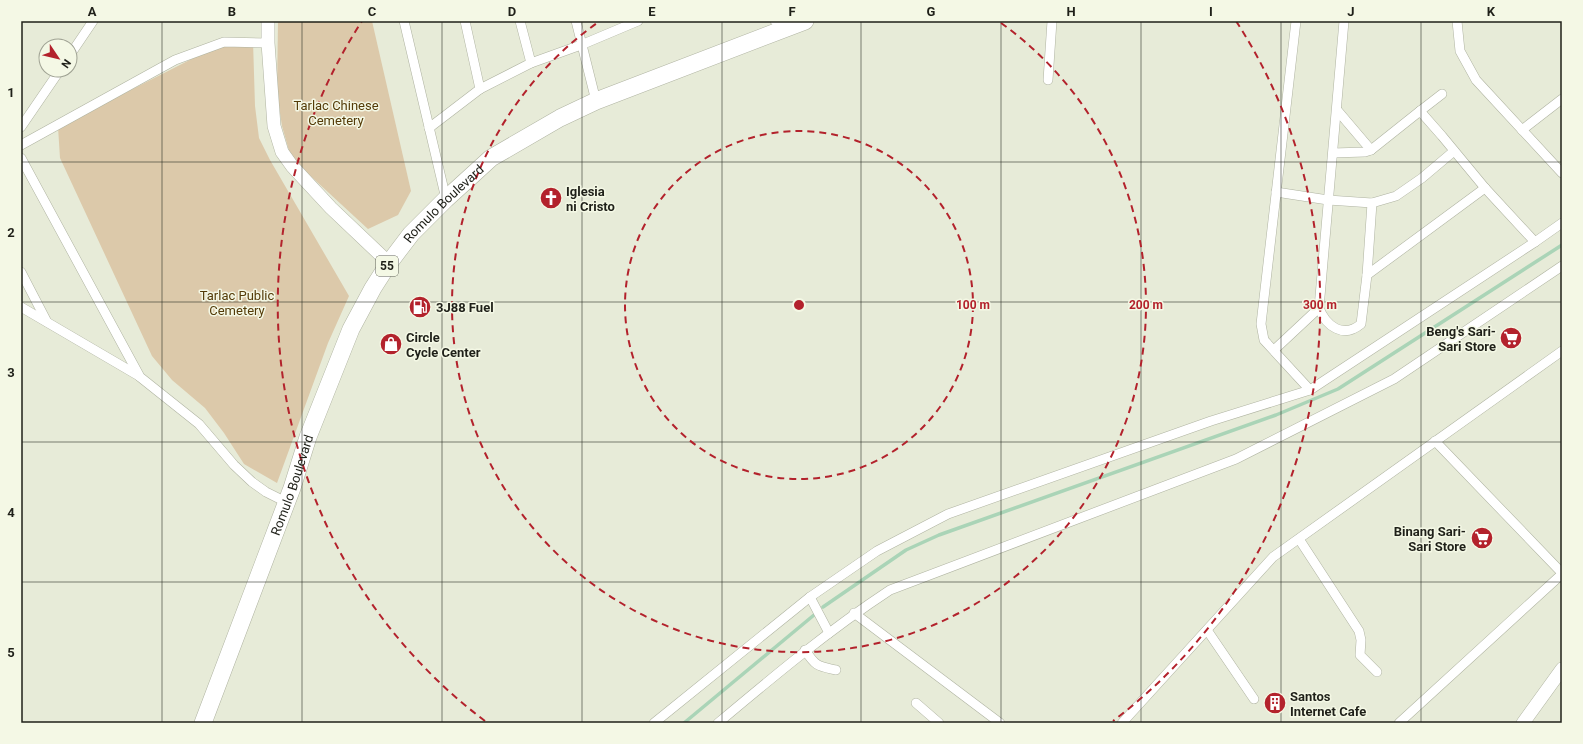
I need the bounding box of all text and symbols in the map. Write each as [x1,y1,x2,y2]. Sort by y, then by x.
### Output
text: A [88,4,97,19]
text: B [228,4,236,19]
text: C [368,4,377,19]
text: D [508,4,516,19]
text: E [648,4,656,19]
text: F [788,4,796,19]
text: G [927,4,936,19]
text: H [1066,4,1076,19]
text: I [1209,4,1213,19]
text: J [1347,4,1355,19]
text: K [1487,4,1496,19]
north arrow [38,38,78,78]
text: N [58,57,73,71]
text: 1 [7,85,15,100]
park label: Tarlac Chinese Cemetery [293,98,379,128]
street label: Romulo Boulevard [400,161,486,245]
place label: Iglesia ni Cristo [566,184,615,214]
church icon: Iglesia ni Cristo [538,185,564,211]
text: 2 [7,225,15,240]
road number: 55 [376,256,398,276]
park label: Tarlac Public Cemetery [200,288,274,318]
fuel station icon: 3J88 Fuel [407,294,433,320]
centre of rings [792,298,806,312]
text: 100 m [956,298,990,312]
text: 200 m [1129,298,1163,312]
text: 300 m [1303,298,1337,312]
place label: 3J88 Fuel [436,300,494,315]
place label: Beng's Sari- Sari Store [1426,324,1496,354]
supermarket icon: Beng's Sari- Sari Store [1498,325,1524,351]
place label: Circle Cycle Center [406,330,481,360]
shop icon: Circle Cycle Center [378,331,404,357]
text: 3 [7,365,15,380]
street label: Romulo Boulevard [267,433,316,537]
text: 4 [7,505,15,520]
place label: Binang Sari- Sari Store [1394,524,1466,554]
supermarket icon: Binang Sari- Sari Store [1469,525,1495,551]
text: 5 [7,645,15,660]
place label: Santos Internet Cafe [1290,689,1366,719]
building icon: Santos Internet Cafe [1262,690,1288,716]

